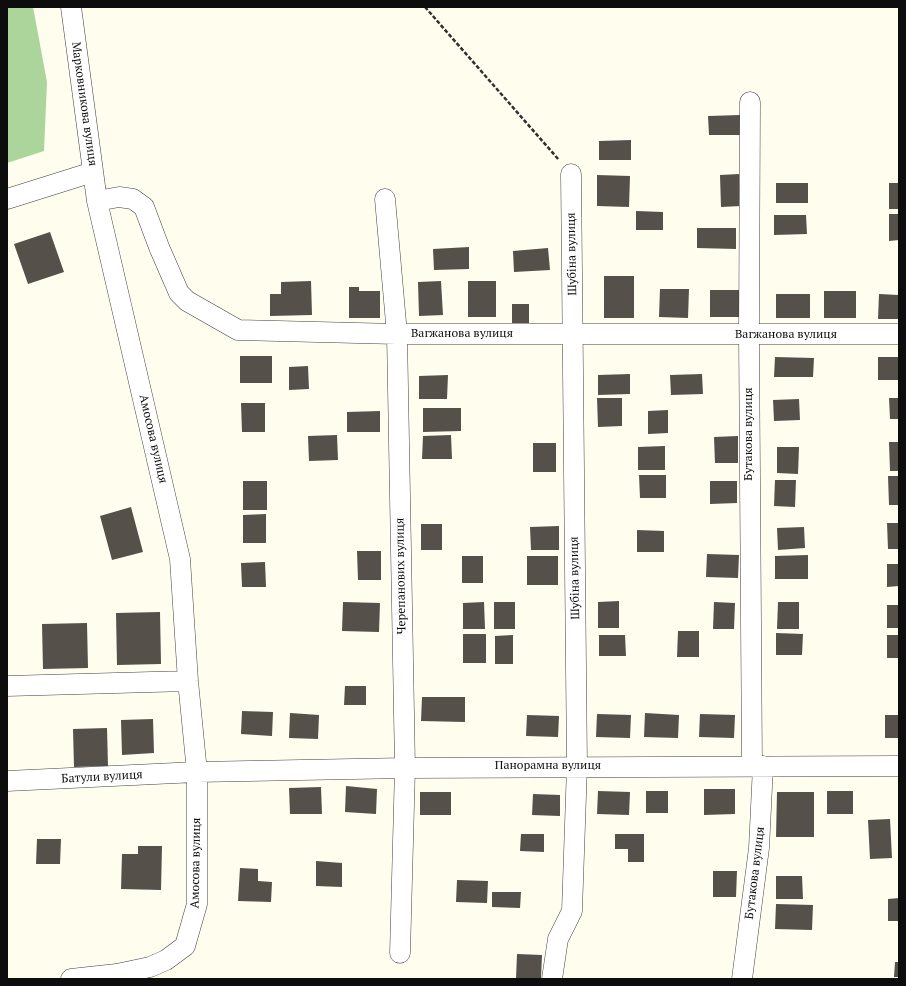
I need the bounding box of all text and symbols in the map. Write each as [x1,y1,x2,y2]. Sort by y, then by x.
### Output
street label: Марковникова вулиця [68,41,100,167]
street label: Шубіна вулиця [564,212,580,296]
street label: Вагжанова вулиця [411,327,513,341]
street label: Вагжанова вулиця [735,328,837,342]
street label: Бутакова вулиця [742,387,756,481]
street label: Амосова вулиця [136,393,170,485]
street label: Черепанових вулиця [393,518,409,634]
street label: Шубіна вулиця [567,536,583,620]
street label: Панорамна вулиця [495,759,601,773]
street label: Батули вулиця [61,768,143,786]
street label: Амосова вулиця [188,818,204,908]
street label: Бутакова вулиця [742,826,768,920]

